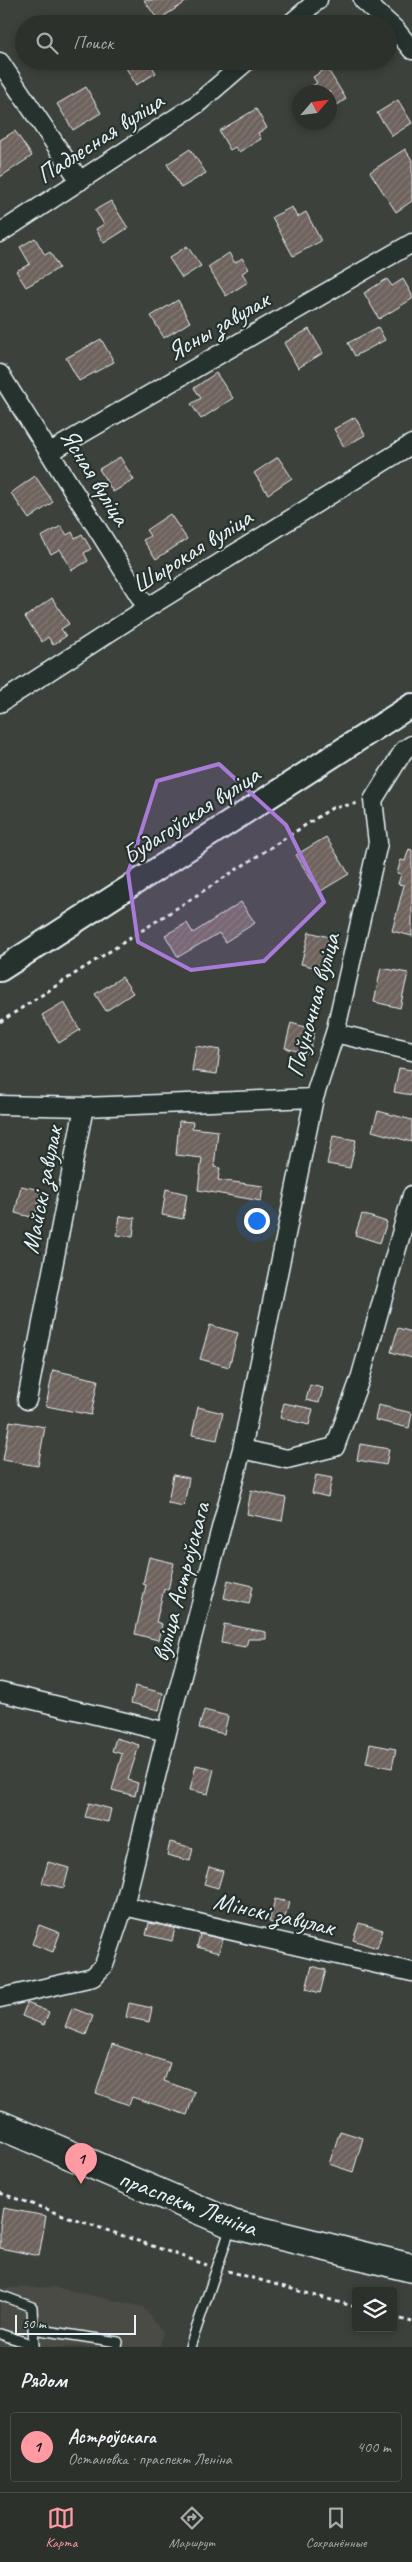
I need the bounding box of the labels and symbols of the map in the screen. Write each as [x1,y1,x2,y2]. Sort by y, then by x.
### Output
street label: Падлесная вуліца [30,84,171,191]
north arrow [292,85,337,130]
street label: Ясны завулак [161,283,278,369]
street label: Ясная вуліца [53,423,138,533]
street label: Шырокая вуліца [126,500,260,601]
street label: Будагоўская вуліца [116,757,268,871]
street label: Паўночная вуліца [278,928,348,1080]
street label: Майскі завулак [14,1121,72,1257]
your location [244,1208,270,1234]
street label: вуліца Астроўскага [144,1497,218,1665]
street label: Мінскі завулак [210,1885,340,1945]
pin: 1 [65,2143,97,2184]
street label: праспект Леніна [114,2162,264,2245]
scale bar [15,2312,136,2335]

